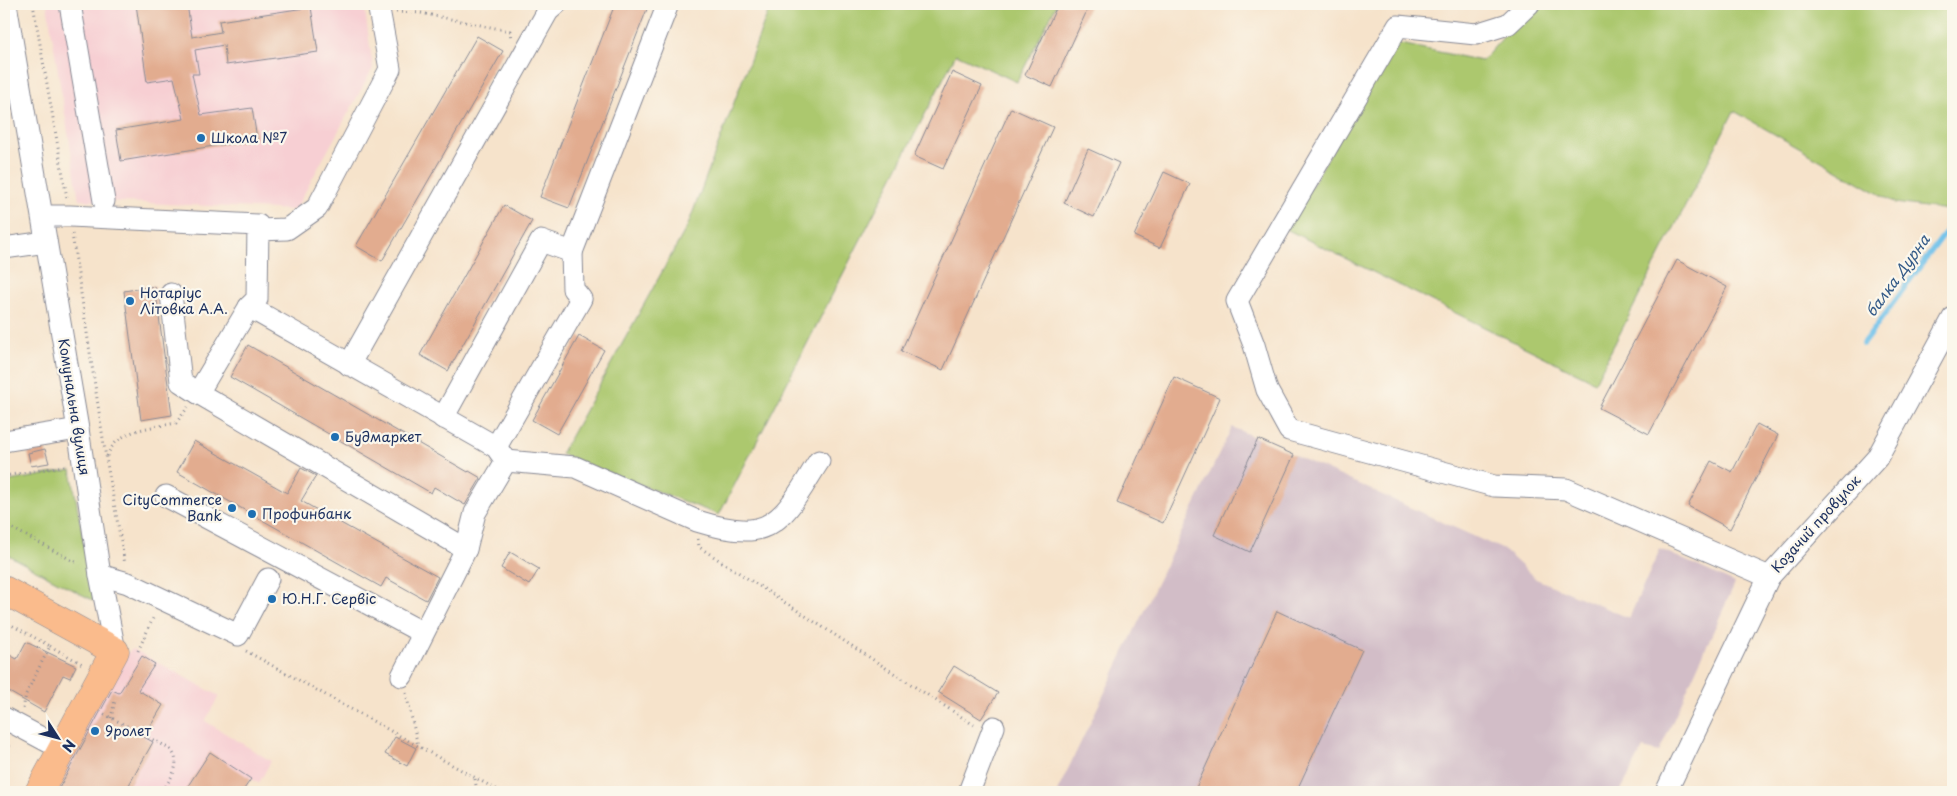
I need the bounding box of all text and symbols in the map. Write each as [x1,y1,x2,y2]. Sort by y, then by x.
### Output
place label: Школа №7 [211,127,287,148]
marker: Школа №7 [195,132,207,144]
water label: балка Дурна [1859,229,1935,321]
place label: Нотаріус Літовка А.А. [140,282,228,319]
marker: Нотаріус Літовка А.А. [124,295,136,307]
street label: Комунальна вулиця [53,337,96,477]
place label: Будмаркет [345,426,422,447]
marker: Будмаркет [329,431,341,443]
street label: Козачий провулок [1766,470,1866,577]
place label: CityCommerce Bank [122,489,222,526]
marker: CityCommerce Bank [226,502,238,514]
place label: Профинбанк [262,503,352,524]
marker: Профинбанк [246,508,258,520]
place label: Ю.Н.Г. Сервіс [282,588,376,609]
marker: Ю.Н.Г. Сервіс [266,593,278,605]
north arrow [32,714,82,764]
place label: 9ролет [105,720,151,741]
marker: 9ролет [89,725,101,737]
text: N [57,735,81,757]

